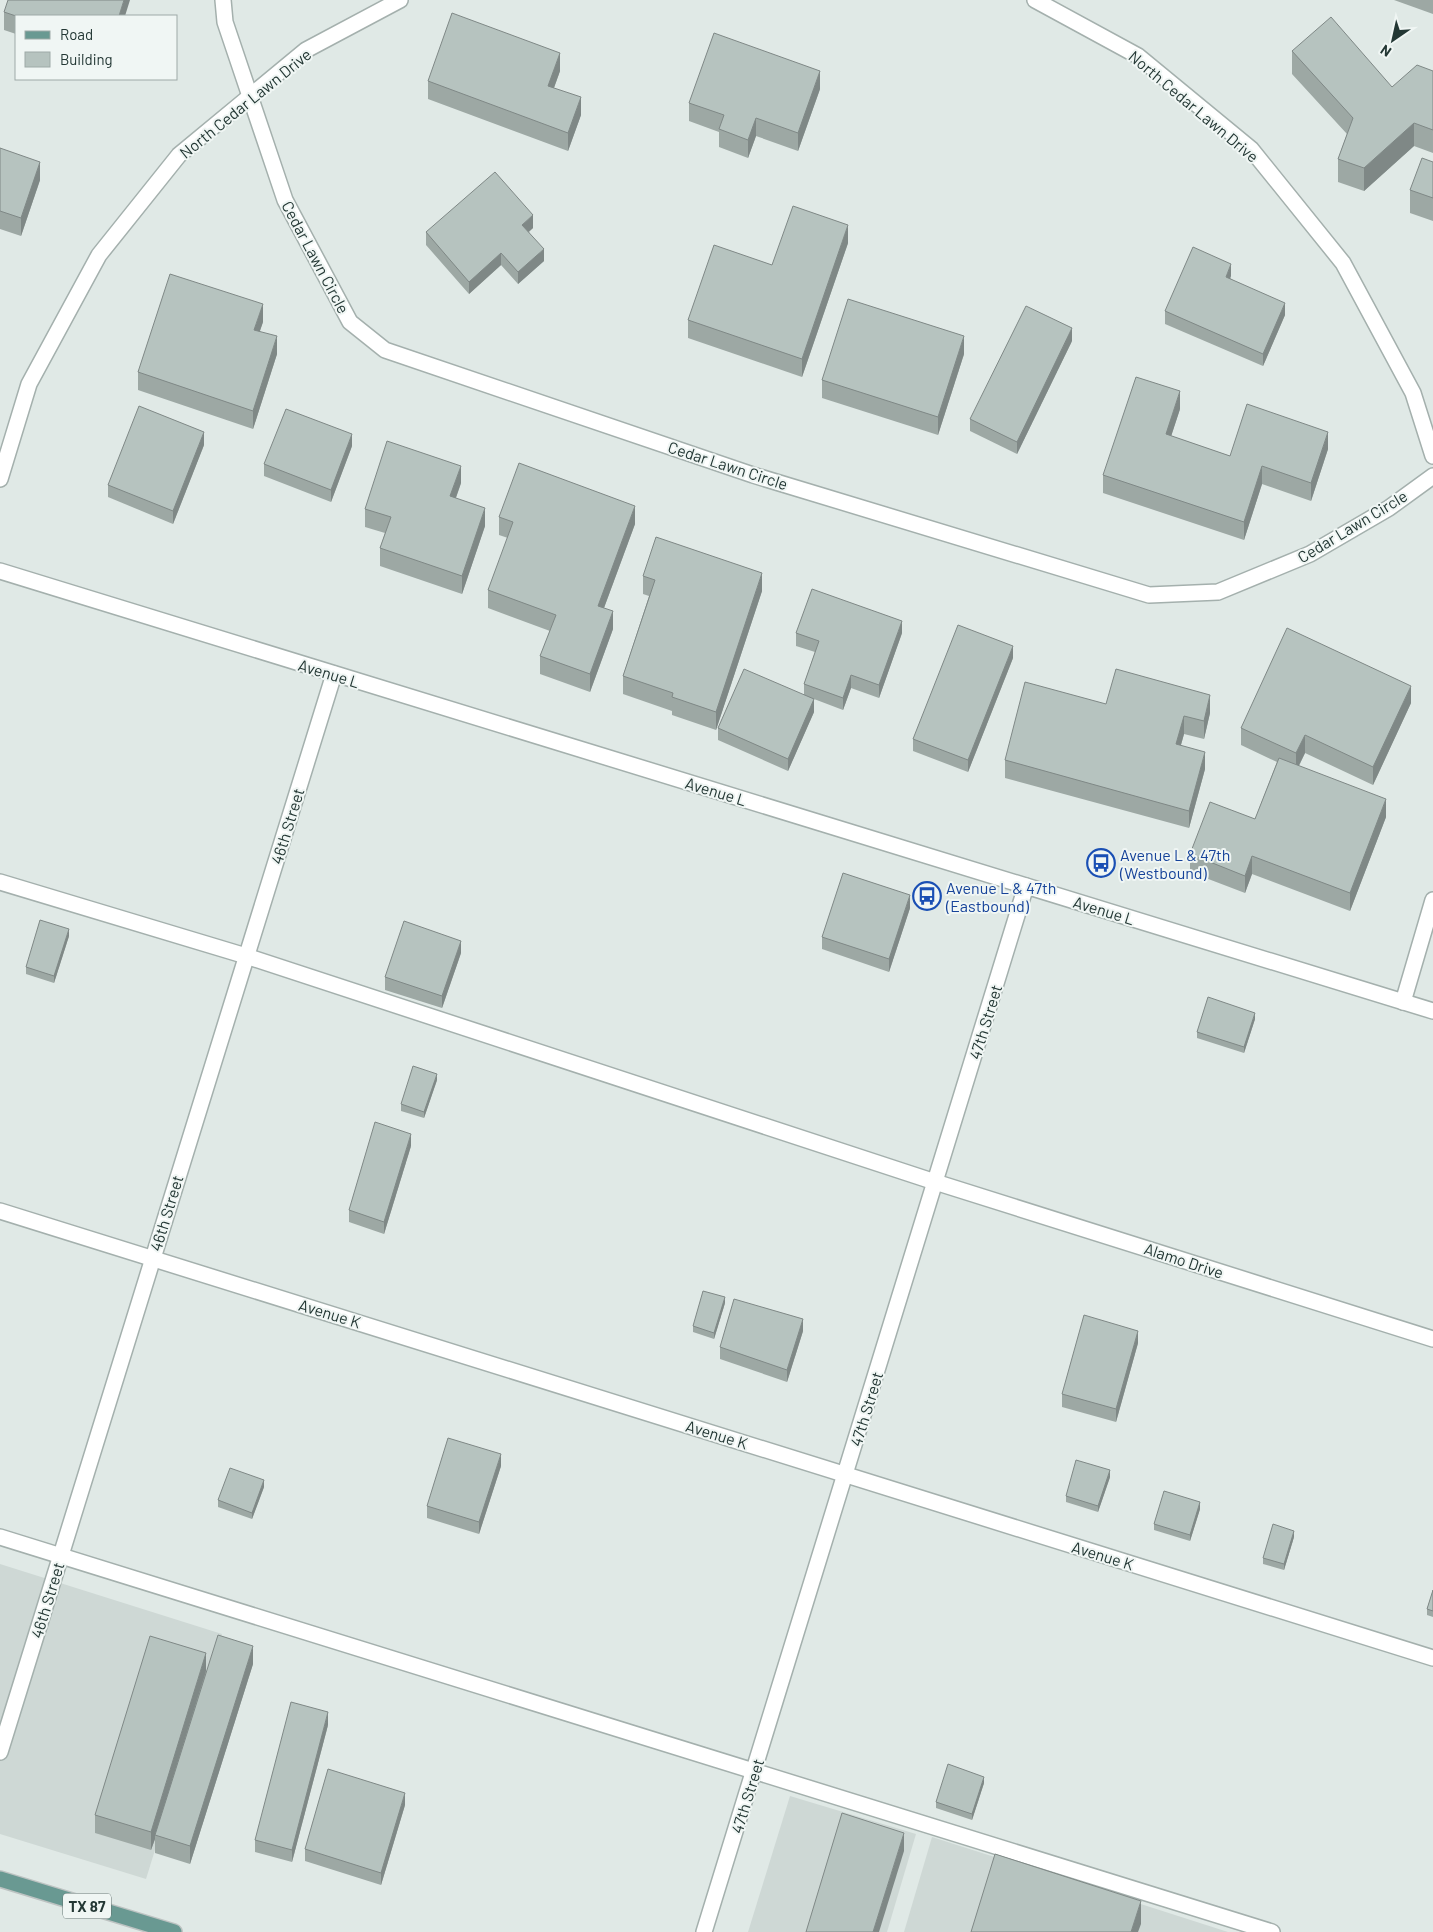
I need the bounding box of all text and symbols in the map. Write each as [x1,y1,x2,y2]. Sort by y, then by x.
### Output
legend [15,15,178,80]
north arrow [1368,15,1418,65]
text: Road [60,25,93,43]
text: N [1377,42,1394,61]
street label: North Cedar Lawn Drive [175,44,315,162]
street label: North Cedar Lawn Drive [1125,46,1263,166]
text: Building [60,50,113,68]
street label: Cedar Lawn Circle [278,197,354,317]
street label: Cedar Lawn Circle [666,437,790,493]
street label: Cedar Lawn Circle [1294,486,1410,566]
street label: Avenue L [296,655,362,691]
street label: Avenue L [683,773,749,809]
street label: 46th Street [266,786,308,866]
place label: Avenue L & 47th (Westbound) [1119,845,1230,882]
bus stop icon: Avenue L & 47th (Westbound) [1086,848,1116,878]
place label: Avenue L & 47th (Eastbound) [945,878,1056,915]
bus stop icon: Avenue L & 47th (Eastbound) [912,881,942,911]
street label: Avenue L [1071,892,1137,928]
street label: 47th Street [965,982,1005,1062]
street label: 46th Street [145,1173,187,1253]
street label: Alamo Drive [1142,1238,1226,1282]
street label: Avenue K [297,1295,364,1331]
street label: 47th Street [846,1369,886,1449]
street label: Avenue K [684,1416,751,1452]
street label: Avenue K [1070,1537,1137,1573]
street label: 46th Street [26,1560,68,1640]
street label: 47th Street [727,1756,767,1836]
road number: TX 87 [63,1894,111,1918]

